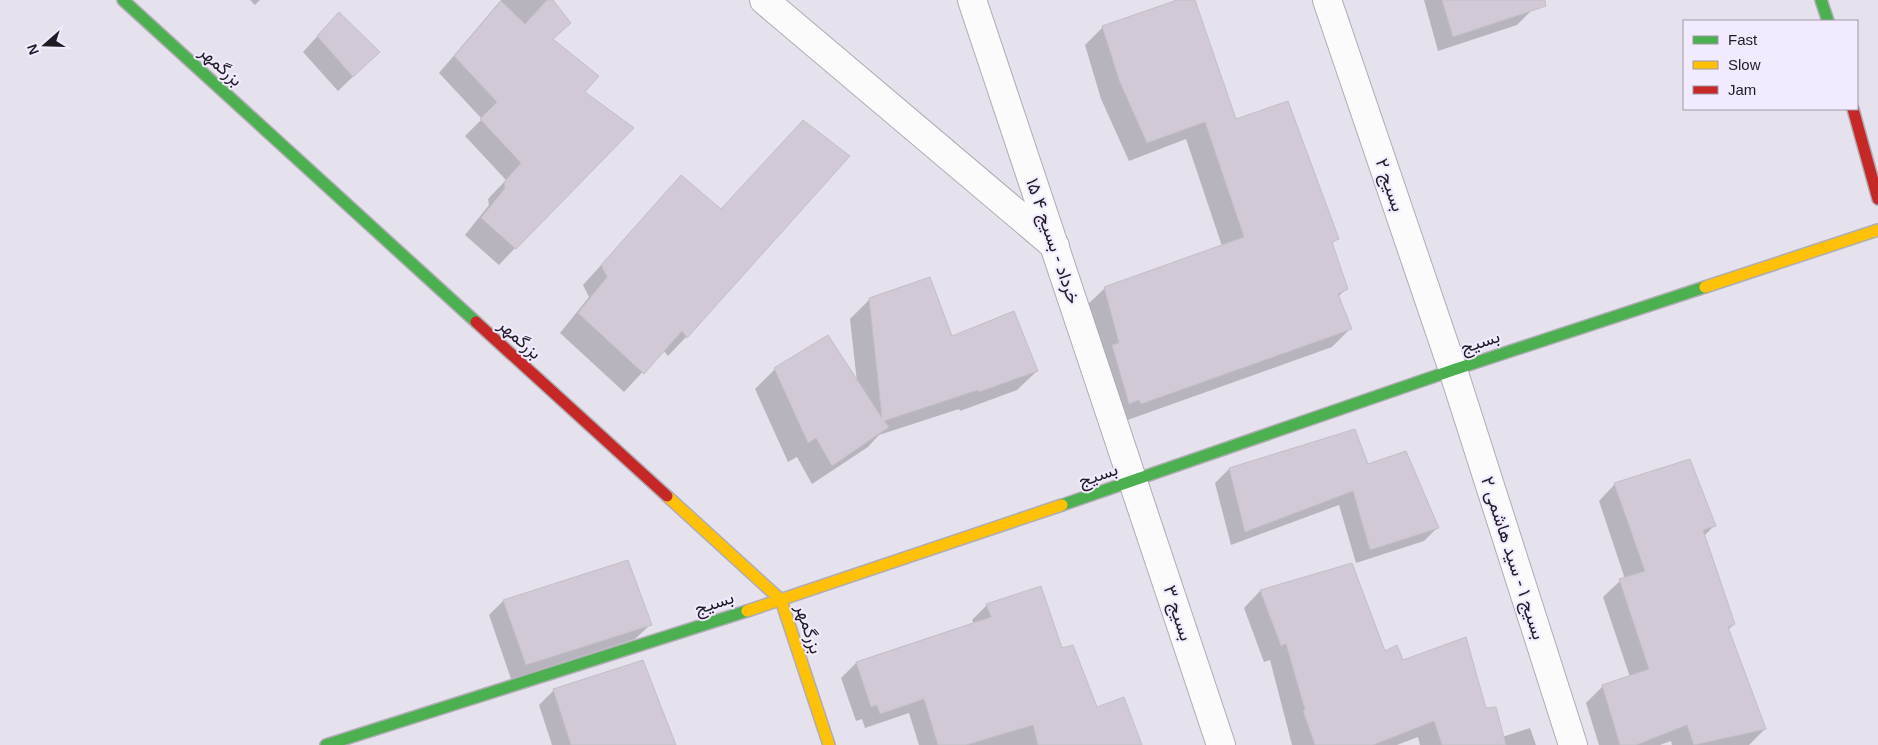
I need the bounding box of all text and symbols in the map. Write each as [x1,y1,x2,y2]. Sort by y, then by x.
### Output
north arrow [20,20,70,70]
legend [1683,20,1858,110]
text: Fast [1728,31,1758,48]
street label: بزرگمهر [194,41,247,91]
text: N [24,42,42,57]
text: Slow [1728,56,1761,73]
text: Jam [1728,81,1756,98]
street label: بسیج ۲ [1370,156,1408,215]
street label: ۱۵ خرداد - بسیج ۴ [1020,176,1084,307]
street label: بزرگمهر [493,314,546,364]
street label: بسیج [1458,326,1503,360]
street label: بسیج [1076,459,1121,493]
street label: بسیج ۱ - سید هاشمی ۲ [1475,474,1549,643]
street label: بسیج ۳ [1158,583,1196,644]
street label: بسیج [692,587,737,621]
street label: بزرگمهر [790,601,826,657]

